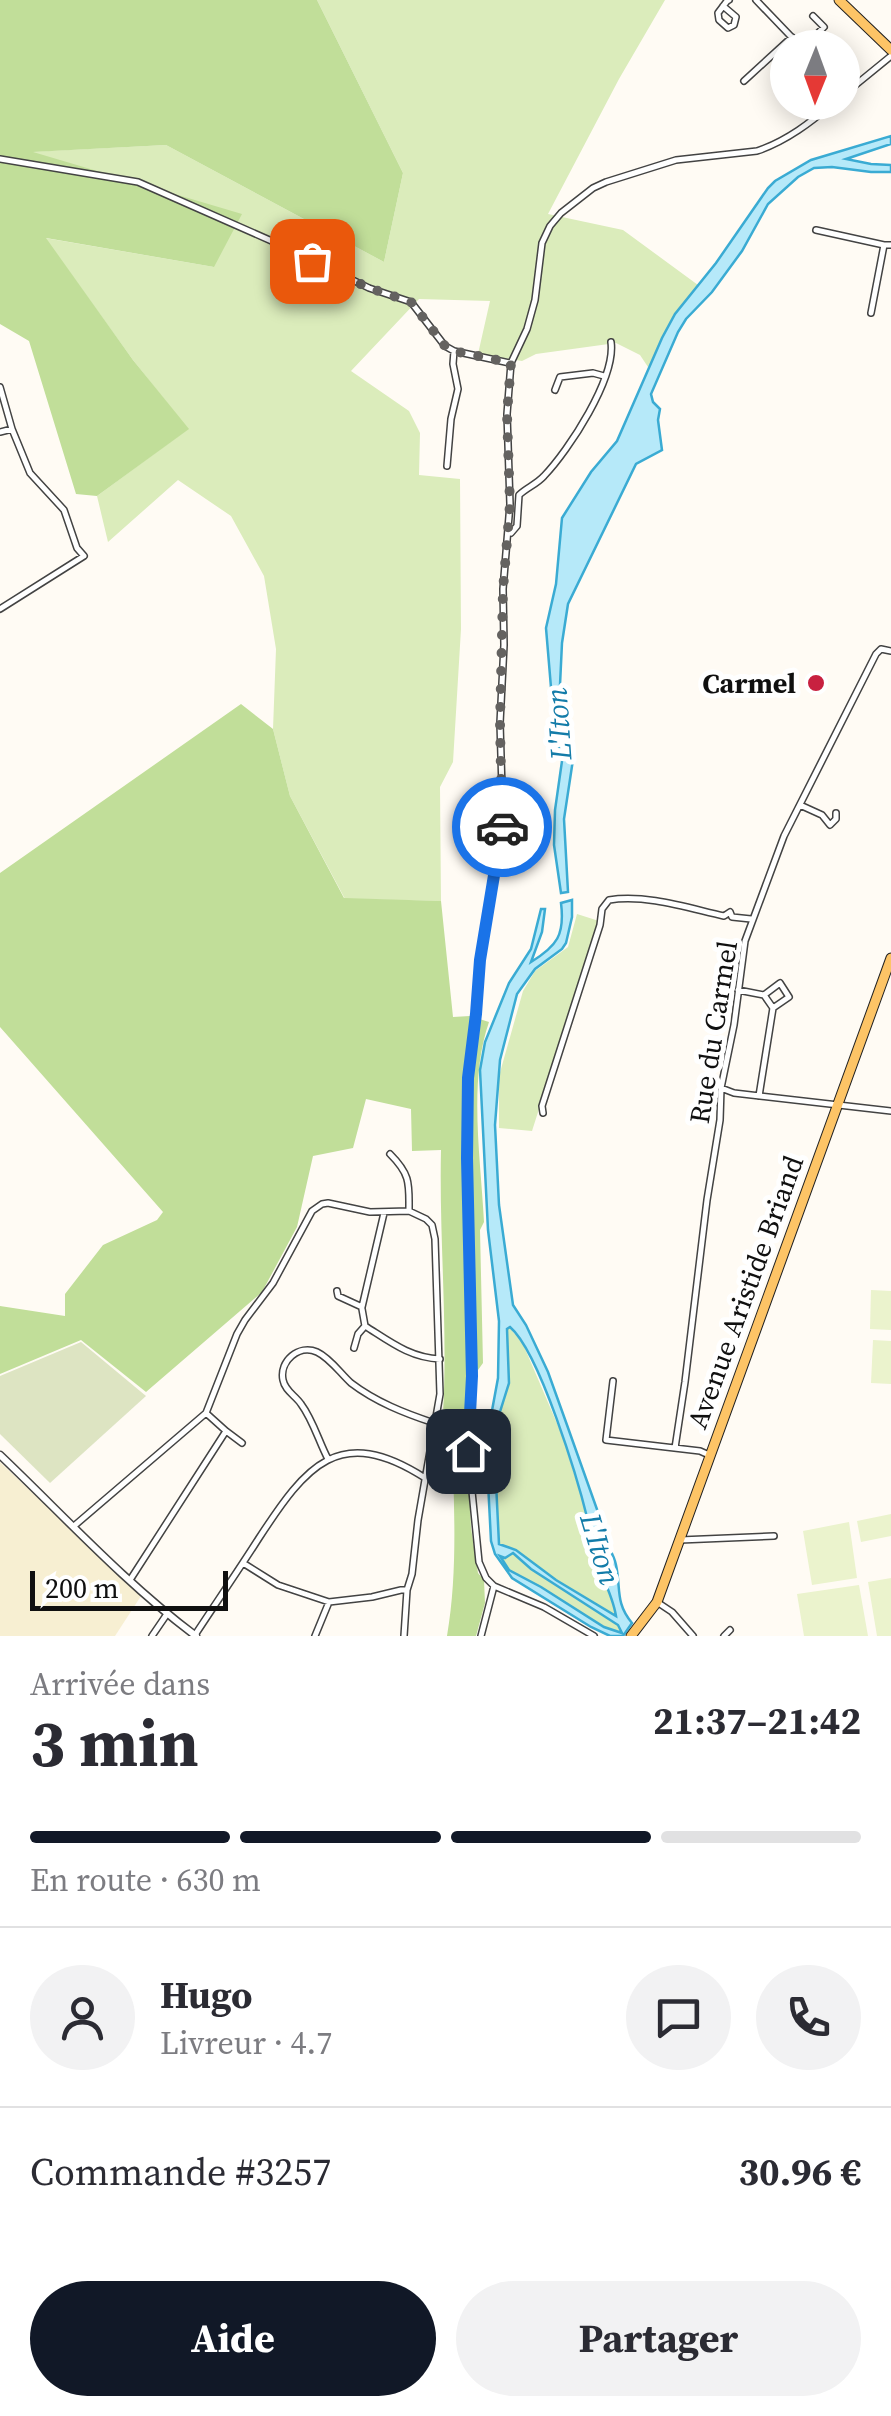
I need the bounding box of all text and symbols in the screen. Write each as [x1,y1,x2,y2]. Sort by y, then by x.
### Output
north arrow [770,30,860,120]
map controls [770,30,860,120]
pin [270,219,355,304]
icon: bag [285,234,340,289]
place label: Carmel [702,664,796,702]
marker: Carmel [805,672,827,694]
water label: L'Iton [536,686,582,763]
courier [452,777,552,877]
icon: car [475,800,530,855]
street label: Rue du Carmel [680,938,746,1126]
street label: Avenue Aristide Briand [678,1150,812,1434]
pin [426,1409,511,1494]
icon: home [441,1424,496,1479]
water label: L'Iton [570,1507,631,1590]
scale bar [30,1566,228,1610]
text: 200 m [45,1569,119,1607]
text: Arrivée dans [30,1662,210,1706]
text: 21:37–21:42 [653,1695,861,1747]
text: 3 min [30,1699,199,1788]
text: En route · 630 m [30,1858,261,1902]
button: person [30,1965,135,2070]
button: chat [626,1965,731,2070]
button: phone [756,1965,861,2070]
text: Hugo [160,1969,252,2021]
text: Livreur · 4.7 [160,2021,332,2065]
text: Commande #3257 [30,2146,331,2198]
text: 30.96 € [738,2146,861,2198]
button: Aide [30,2281,436,2396]
button: Partager [456,2281,861,2396]

